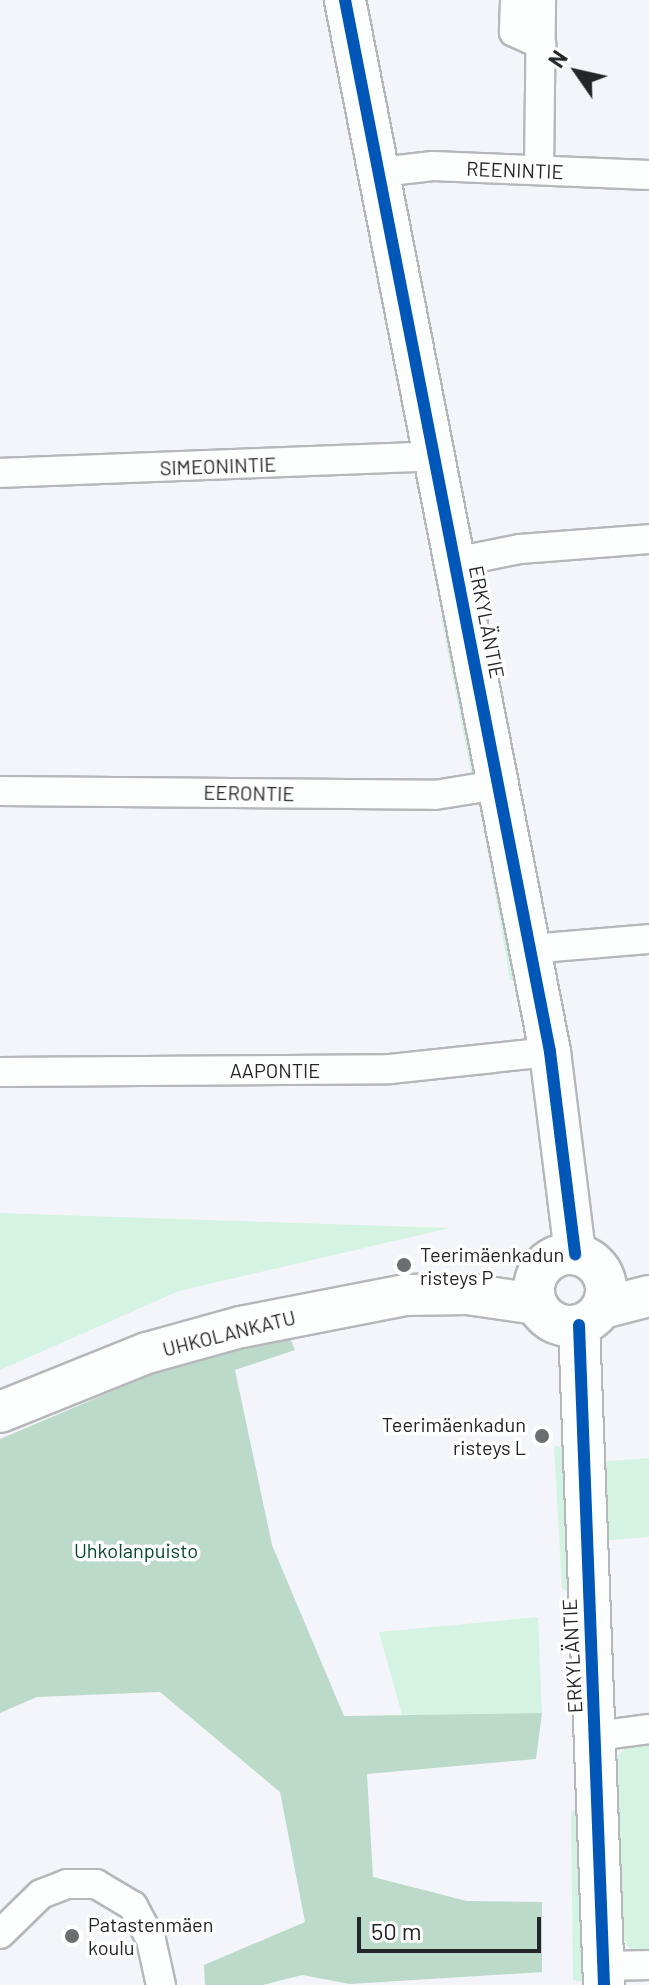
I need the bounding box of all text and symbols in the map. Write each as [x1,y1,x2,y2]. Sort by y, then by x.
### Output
north arrow [537,32,617,112]
text: N [542,45,572,72]
street label: REENINTIE [466,156,564,184]
street label: SIMEONINTIE [159,452,277,480]
street label: ERKYLÄNTIE [464,564,510,680]
street label: EERONTIE [203,780,295,806]
street label: AAPONTIE [230,1058,320,1082]
place label: Teerimäenkadun risteys P [420,1242,564,1289]
marker: Teerimäenkadun risteys P [395,1256,413,1274]
street label: UHKOLANKATU [160,1305,298,1361]
place label: Teerimäenkadun risteys L [382,1412,526,1459]
marker: Teerimäenkadun risteys L [533,1427,551,1445]
park label: Uhkolanpuisto [74,1538,198,1562]
street label: ERKYLÄNTIE [557,1598,587,1714]
scale bar [361,1901,545,1951]
place label: Patastenmäen koulu [88,1912,213,1959]
text: 50 m [371,1916,422,1945]
marker: Patastenmäen koulu [63,1927,81,1945]

